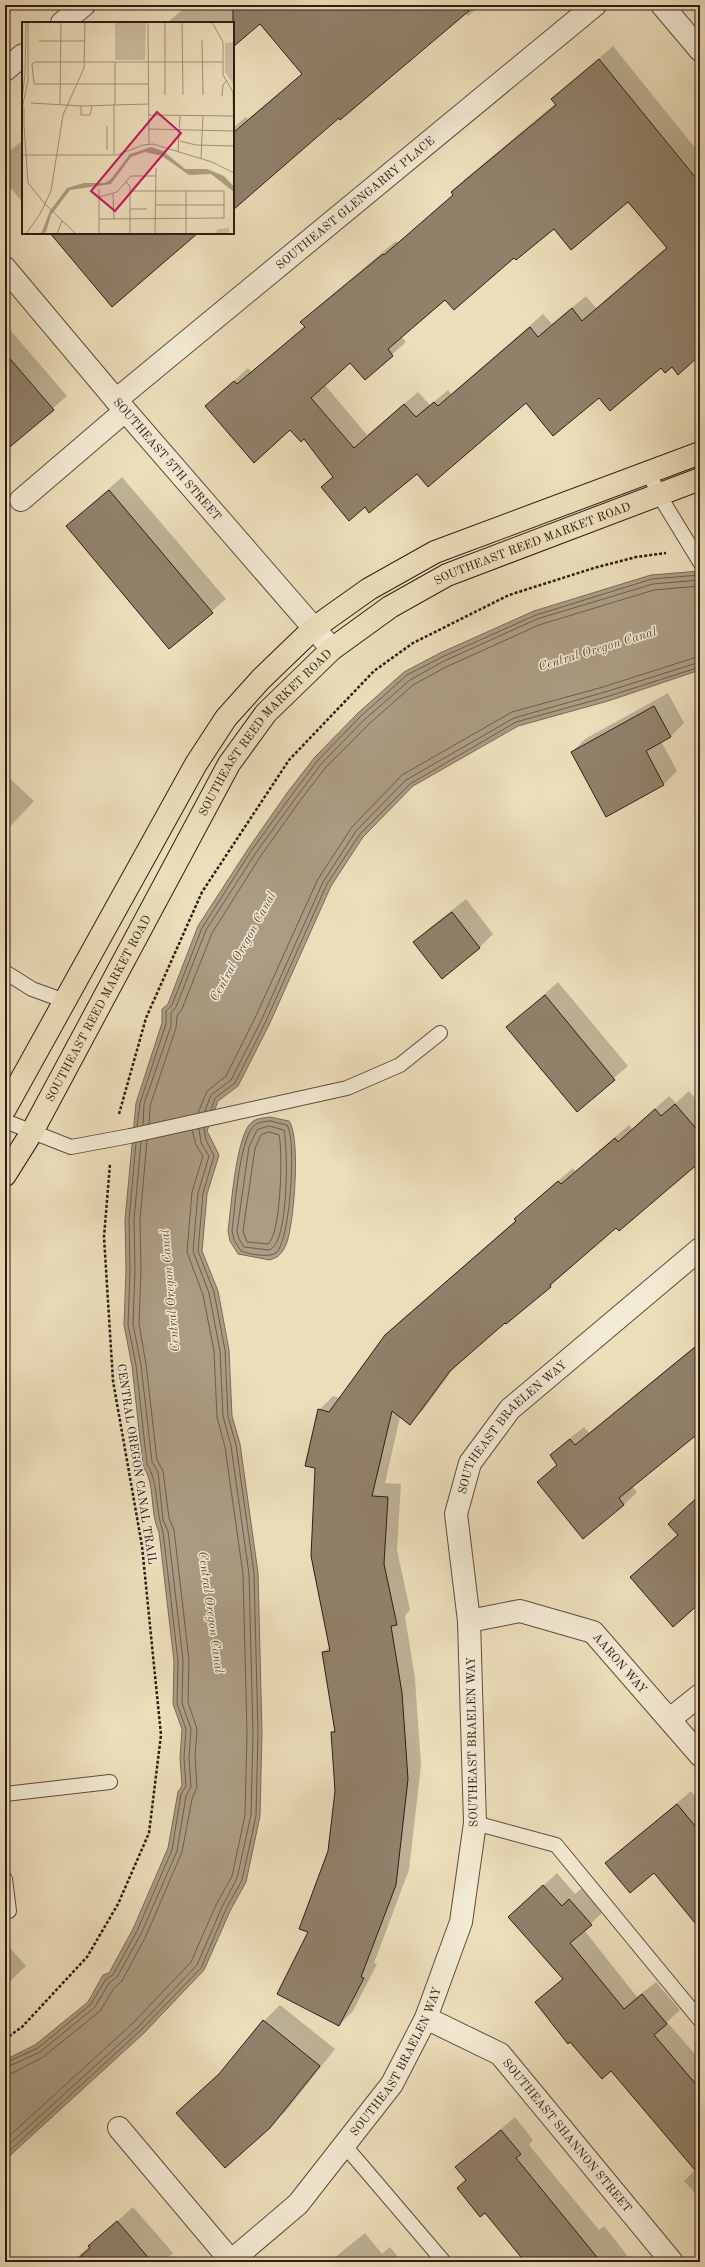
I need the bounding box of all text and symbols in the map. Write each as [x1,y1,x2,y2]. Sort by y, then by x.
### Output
inset map [22,22,234,234]
street label: SOUTHEAST GLENGARRY PLACE [274,135,437,272]
street label: SOUTHEAST 5TH STREET [110,396,223,524]
street label: SOUTHEAST REED MARKET ROAD [432,501,632,588]
water label: Central Oregon Canal [537,625,658,674]
street label: SOUTHEAST REED MARKET ROAD [197,648,335,818]
water label: Central Oregon Canal [208,890,279,1004]
street label: SOUTHEAST REED MARKET ROAD [44,914,154,1104]
water label: Central Oregon Canal [159,1229,182,1353]
street label: SOUTHEAST BRAELEN WAY [457,1359,569,1496]
street label: CENTRAL OREGON CANAL TRAIL [114,1363,158,1565]
water label: Central Oregon Canal [196,1550,226,1674]
street label: AARON WAY [590,1631,649,1696]
street label: SOUTHEAST BRAELEN WAY [466,1656,480,1827]
street label: SOUTHEAST BRAELEN WAY [349,1985,444,2138]
street label: SOUTHEAST SHANNON STREET [500,2057,633,2215]

